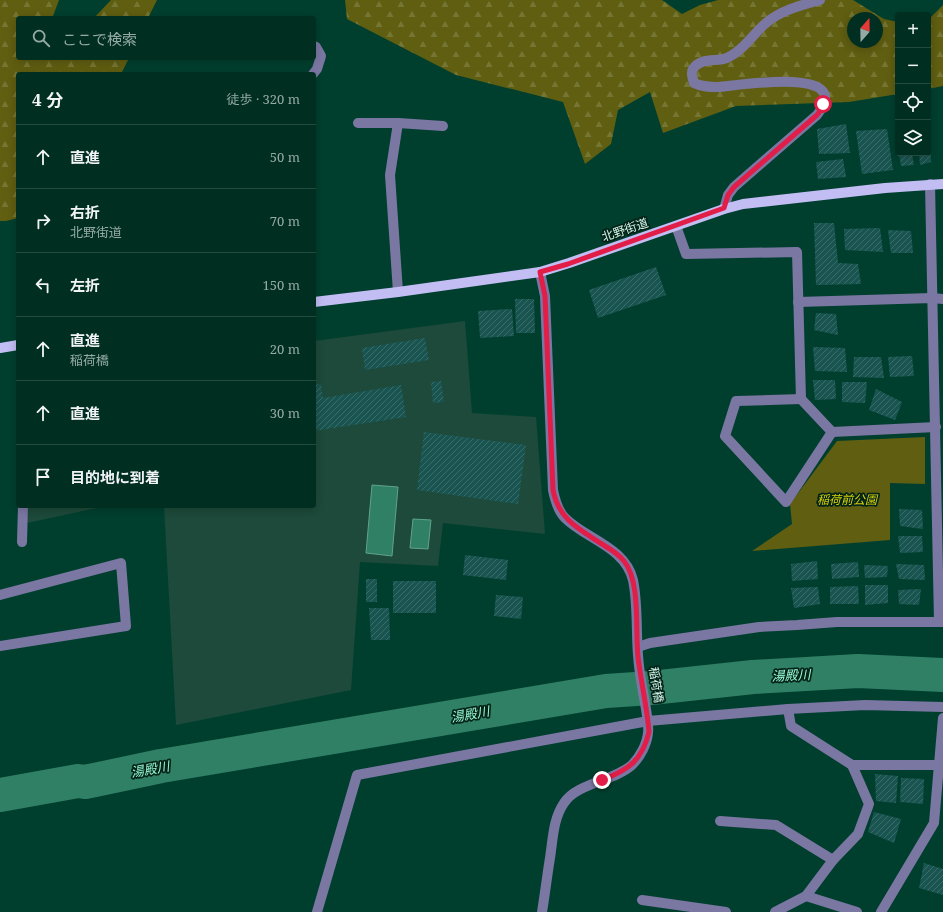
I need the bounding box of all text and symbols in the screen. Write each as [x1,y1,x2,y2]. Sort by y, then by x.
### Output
north arrow [847,12,883,48]
map controls [895,12,931,156]
button: + [895,12,931,48]
search box [16,16,316,60]
icon: search [30,27,52,49]
text: ここで検索 [62,29,137,49]
button: − [895,48,931,84]
button: locate [895,84,931,120]
text: 4 分 [32,88,63,111]
text: 徒歩 · 320 m [227,90,300,108]
route start [814,95,832,113]
button: layers [895,120,931,156]
icon: ahead [32,146,54,168]
text: 直進 [70,147,100,167]
text: 50 m [270,148,300,166]
text: 右折 [70,202,100,222]
icon: right [32,210,54,232]
text: 70 m [270,212,300,230]
street label: 北野街道 [599,214,650,245]
text: 北野街道 [70,223,122,241]
icon: left [32,274,54,296]
text: 左折 [70,275,100,295]
text: 150 m [263,276,300,294]
text: 直進 [70,330,100,350]
icon: ahead [32,338,54,360]
text: 20 m [270,340,300,358]
text: 稲荷橋 [70,351,109,369]
icon: ahead [32,402,54,424]
text: 直進 [70,403,100,423]
text: 30 m [270,404,300,422]
icon: arrive [32,466,54,488]
text: 目的地に到着 [70,467,160,487]
park label: 稲荷前公園 [817,491,879,508]
water label: 湯殿川 [771,665,813,685]
street label: 稲荷橋 [645,666,668,704]
water label: 湯殿川 [449,701,493,726]
water label: 湯殿川 [129,756,173,781]
route end [593,771,611,789]

